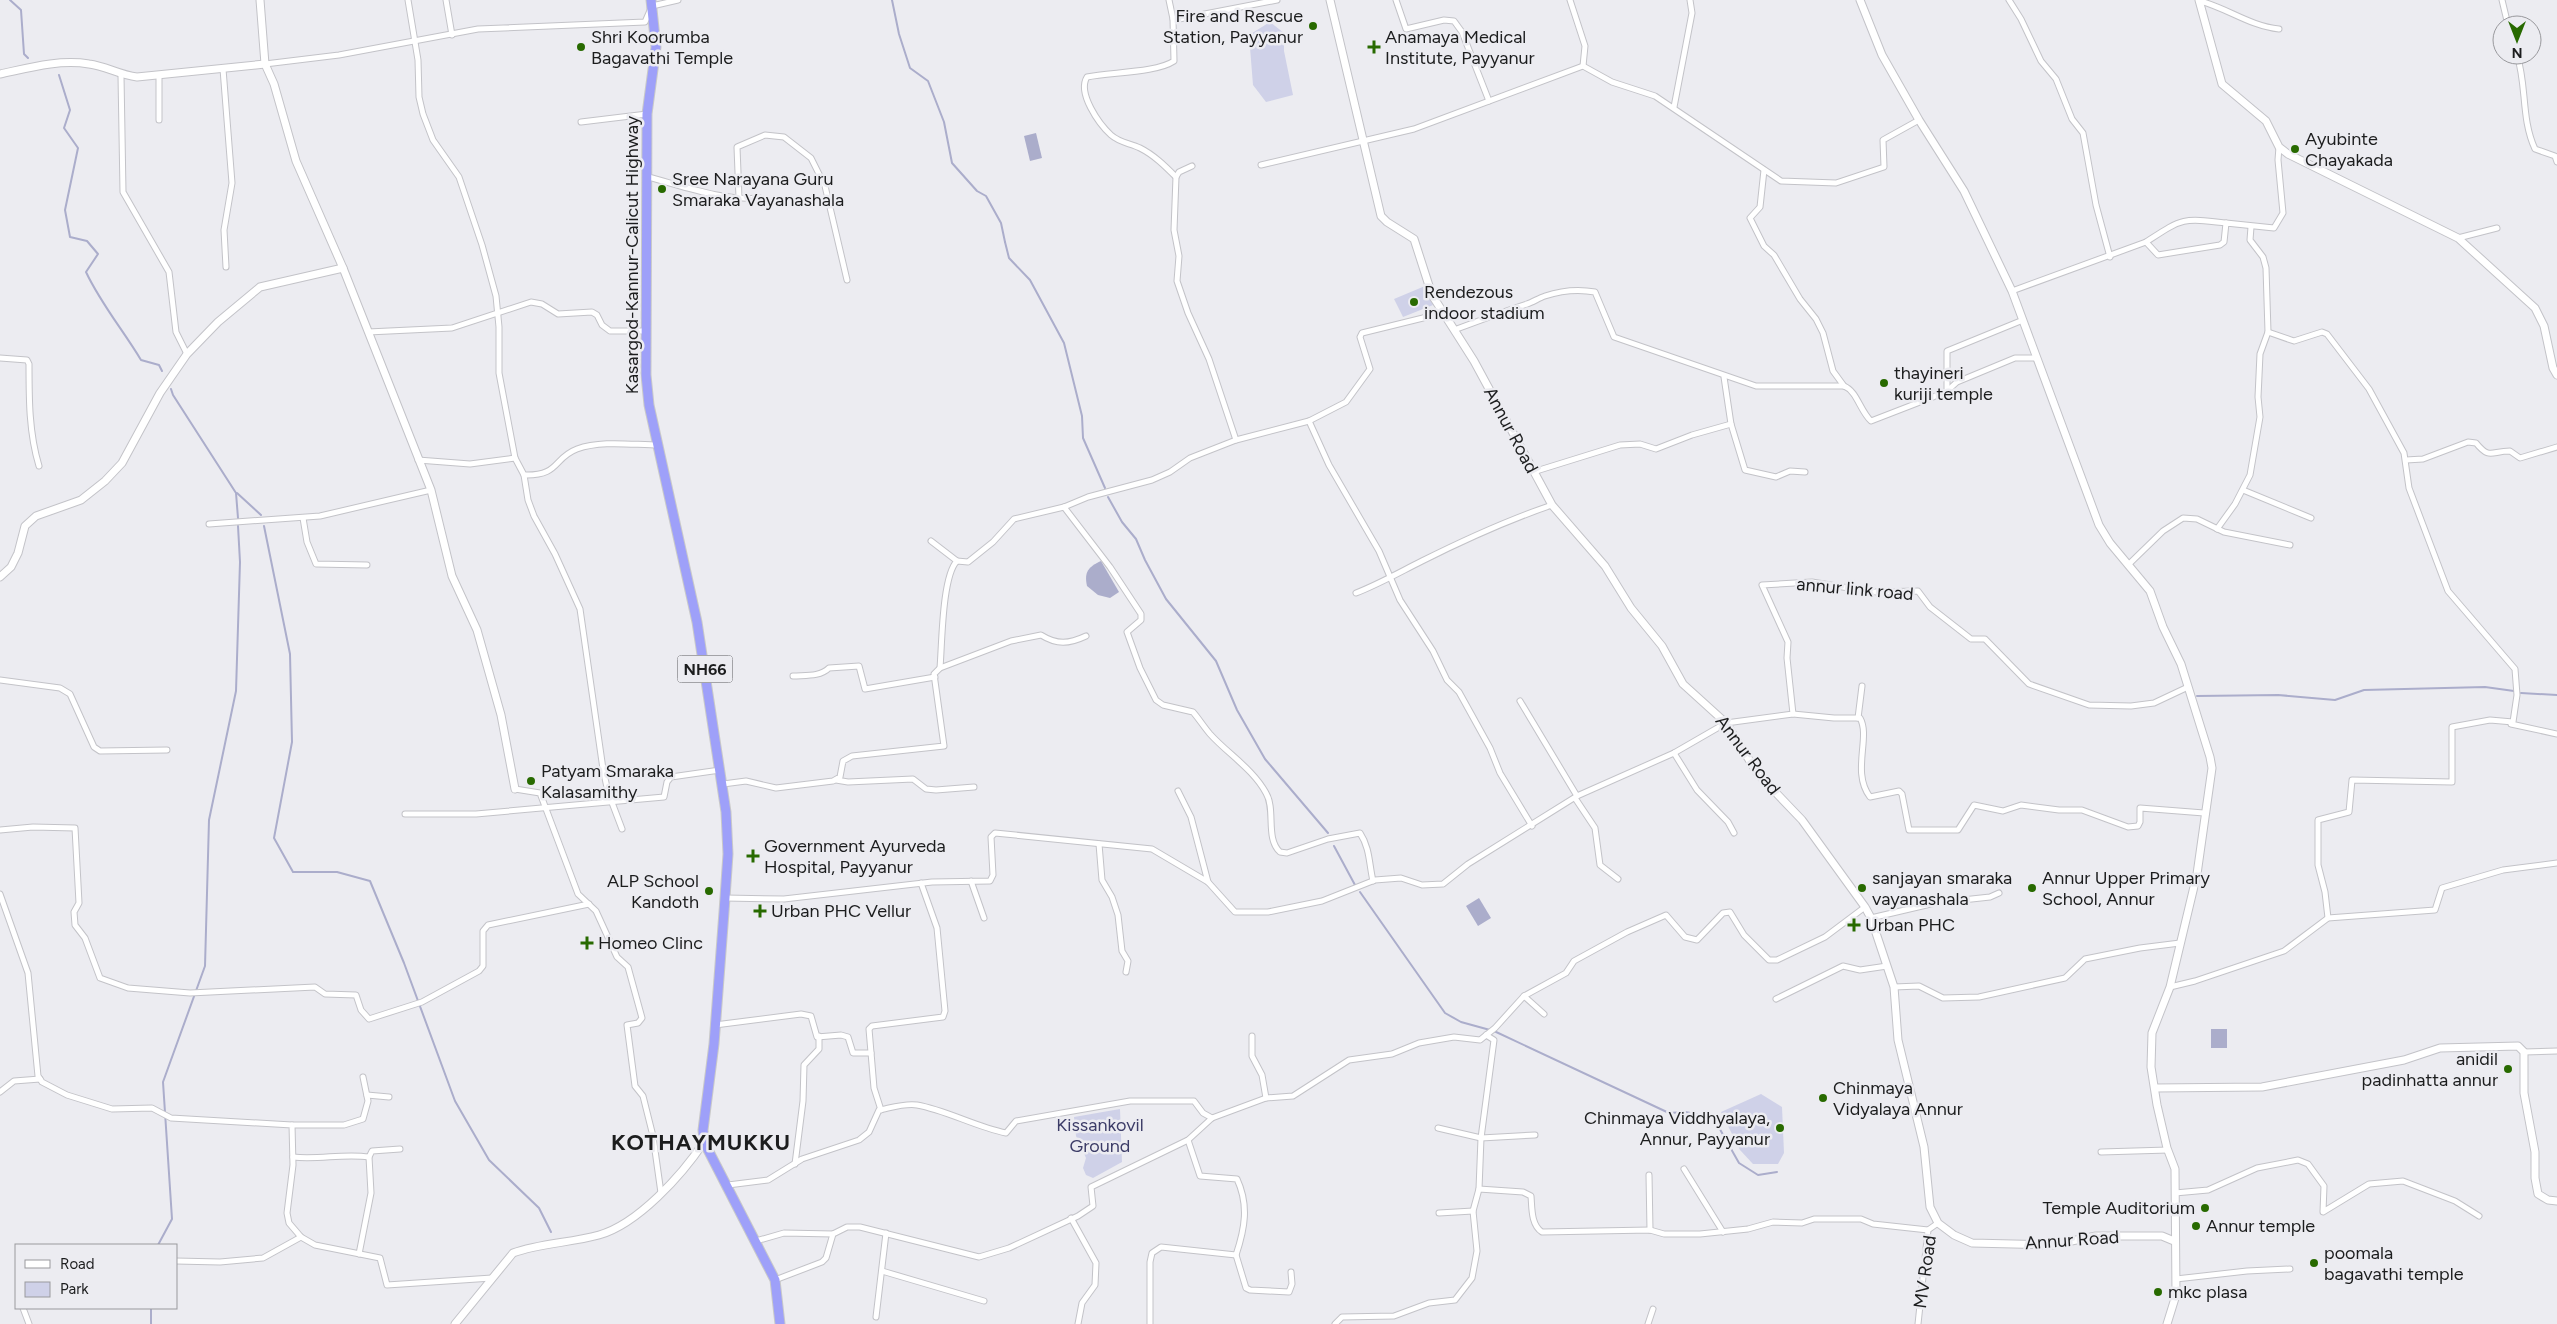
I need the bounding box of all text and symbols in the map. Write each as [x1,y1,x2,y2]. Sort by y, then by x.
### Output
place label: Fire and Rescue Station, Payyanur [1163,5,1303,48]
north arrow [2492,15,2542,65]
marker: Fire and Rescue Station, Payyanur [1307,20,1319,32]
place label: Shri Koorumba Bagavathi Temple [591,26,733,69]
place label: Anamaya Medical Institute, Payyanur [1385,26,1535,69]
marker: Anamaya Medical Institute, Payyanur [1367,40,1381,54]
marker: Shri Koorumba Bagavathi Temple [575,41,587,53]
text: N [2512,44,2522,61]
street label: Kasargod-Kannur-Calicut Highway [621,115,643,394]
place label: Ayubinte Chayakada [2305,128,2393,171]
marker: Ayubinte Chayakada [2289,143,2301,155]
place label: Sree Narayana Guru Smaraka Vayanashala [672,168,844,211]
marker: Sree Narayana Guru Smaraka Vayanashala [656,183,668,195]
place label: Rendezous indoor stadium [1424,281,1545,324]
marker: Rendezous indoor stadium [1408,296,1420,308]
place label: thayineri kuriji temple [1894,362,1993,405]
marker: thayineri kuriji temple [1878,377,1890,389]
street label: Annur Road [1479,383,1543,477]
street label: annur link road [1796,573,1914,605]
road number: NH66 [678,656,732,682]
street label: Annur Road [1711,711,1785,799]
place label: Patyam Smaraka Kalasamithy [541,760,674,803]
marker: Patyam Smaraka Kalasamithy [525,775,537,787]
place label: Government Ayurveda Hospital, Payyanur [764,835,946,878]
marker: Government Ayurveda Hospital, Payyanur [746,849,760,863]
place label: sanjayan smaraka vayanashala [1872,867,2012,910]
place label: Annur Upper Primary School, Annur [2042,867,2210,910]
place label: ALP School Kandoth [607,870,699,913]
marker: sanjayan smaraka vayanashala [1856,882,1868,894]
marker: Annur Upper Primary School, Annur [2026,882,2038,894]
marker: ALP School Kandoth [703,885,715,897]
place label: Urban PHC Vellur [771,900,911,922]
marker: Urban PHC Vellur [753,904,767,918]
place label: Urban PHC [1865,914,1955,936]
marker: Urban PHC [1847,918,1861,932]
place label: Homeo Clinc [598,932,703,954]
marker: Homeo Clinc [580,936,594,950]
place label: anidil padinhatta annur [2362,1048,2498,1091]
marker: anidil padinhatta annur [2502,1063,2514,1075]
place label: Chinmaya Vidyalaya Annur [1833,1077,1963,1120]
marker: Chinmaya Vidyalaya Annur [1817,1092,1829,1104]
place label: Chinmaya Viddhyalaya, Annur, Payyanur [1584,1107,1770,1150]
park label: Kissankovil Ground [1056,1114,1144,1157]
marker: Chinmaya Viddhyalaya, Annur, Payyanur [1774,1122,1786,1134]
district label: KOTHAYMUKKU [611,1129,791,1156]
place label: Temple Auditorium [2042,1197,2195,1219]
marker: Temple Auditorium [2199,1202,2211,1214]
place label: Annur temple [2206,1215,2315,1237]
marker: Annur temple [2190,1220,2202,1232]
street label: Annur Road [2024,1226,2120,1254]
street label: MV Road [1909,1234,1941,1310]
place label: poomala bagavathi temple [2324,1242,2464,1285]
legend [15,1244,178,1309]
text: Road [60,1255,95,1273]
marker: poomala bagavathi temple [2308,1257,2320,1269]
text: Park [60,1280,89,1298]
place label: mkc plasa [2168,1281,2247,1303]
marker: mkc plasa [2152,1286,2164,1298]

